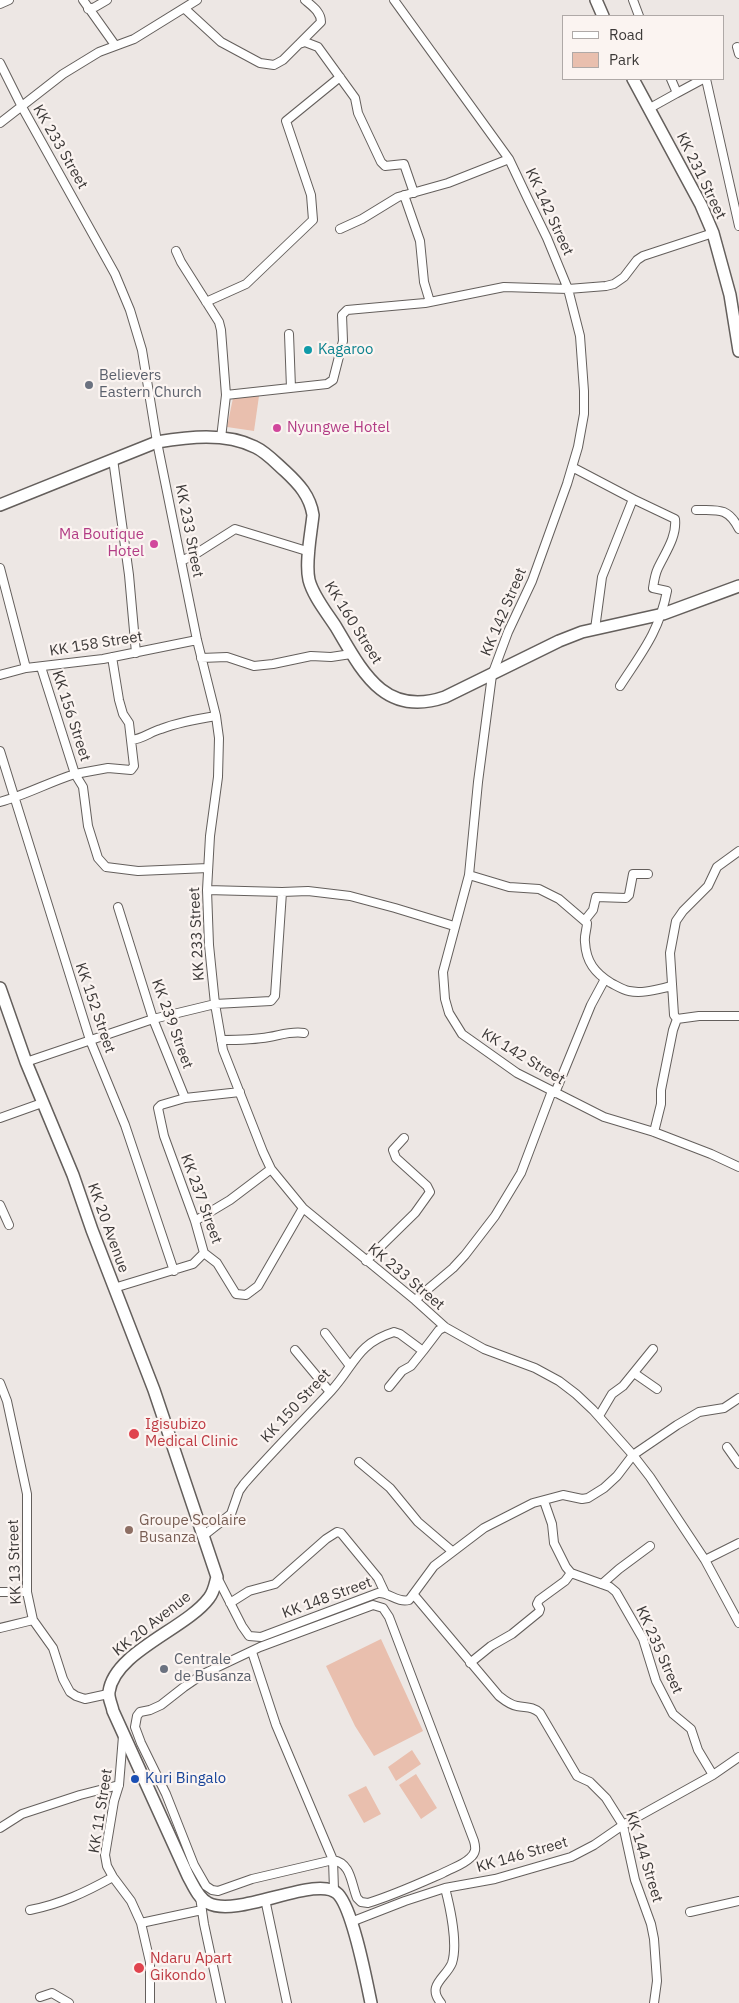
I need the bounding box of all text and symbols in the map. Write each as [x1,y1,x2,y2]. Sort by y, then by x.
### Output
legend [562,15,724,80]
text: Road [609,25,644,44]
text: Park [609,50,639,69]
street label: KK 233 Street [29,102,91,192]
street label: KK 231 Street [672,130,730,222]
street label: KK 142 Street [521,165,577,259]
place label: Kagaroo [318,341,373,359]
marker: Kagaroo [302,344,314,356]
place label: Believers Eastern Church [99,367,202,402]
marker: Believers Eastern Church [83,379,95,391]
place label: Nyungwe Hotel [287,419,390,437]
marker: Nyungwe Hotel [271,422,283,434]
street label: KK 233 Street [171,483,207,579]
place label: Ma Boutique Hotel [59,526,144,561]
marker: Ma Boutique Hotel [148,538,160,550]
street label: KK 142 Street [477,565,531,659]
street label: KK 160 Street [320,578,386,668]
street label: KK 158 Street [48,628,144,660]
street label: KK 156 Street [48,668,94,764]
street label: KK 233 Street [186,886,208,982]
street label: KK 152 Street [71,961,119,1055]
street label: KK 239 Street [147,977,197,1071]
street label: KK 142 Street [478,1025,568,1089]
street label: KK 237 Street [176,1152,226,1246]
street label: KK 20 Avenue [83,1181,133,1275]
street label: KK 233 Street [364,1240,448,1314]
street label: KK 150 Street [257,1365,335,1447]
place label: Igisubizo Medical Clinic [145,1416,238,1451]
marker: Igisubizo Medical Clinic [127,1427,141,1441]
place label: Groupe Scolaire Busanza [139,1512,246,1547]
street label: KK 13 Street [5,1519,25,1605]
marker: Groupe Scolaire Busanza [123,1524,135,1536]
street label: KK 148 Street [280,1573,374,1623]
street label: KK 20 Avenue [109,1588,195,1660]
street label: KK 235 Street [632,1603,686,1697]
place label: Centrale de Busanza [174,1651,252,1686]
marker: Centrale de Busanza [158,1663,170,1675]
street label: KK 11 Street [85,1767,117,1855]
place label: Kuri Bingalo [145,1770,226,1788]
marker: Kuri Bingalo [129,1773,141,1785]
street label: KK 144 Street [622,1809,666,1905]
street label: KK 146 Street [474,1833,570,1877]
place label: Ndaru Apart Gikondo [150,1950,232,1985]
marker: Ndaru Apart Gikondo [132,1961,146,1975]

